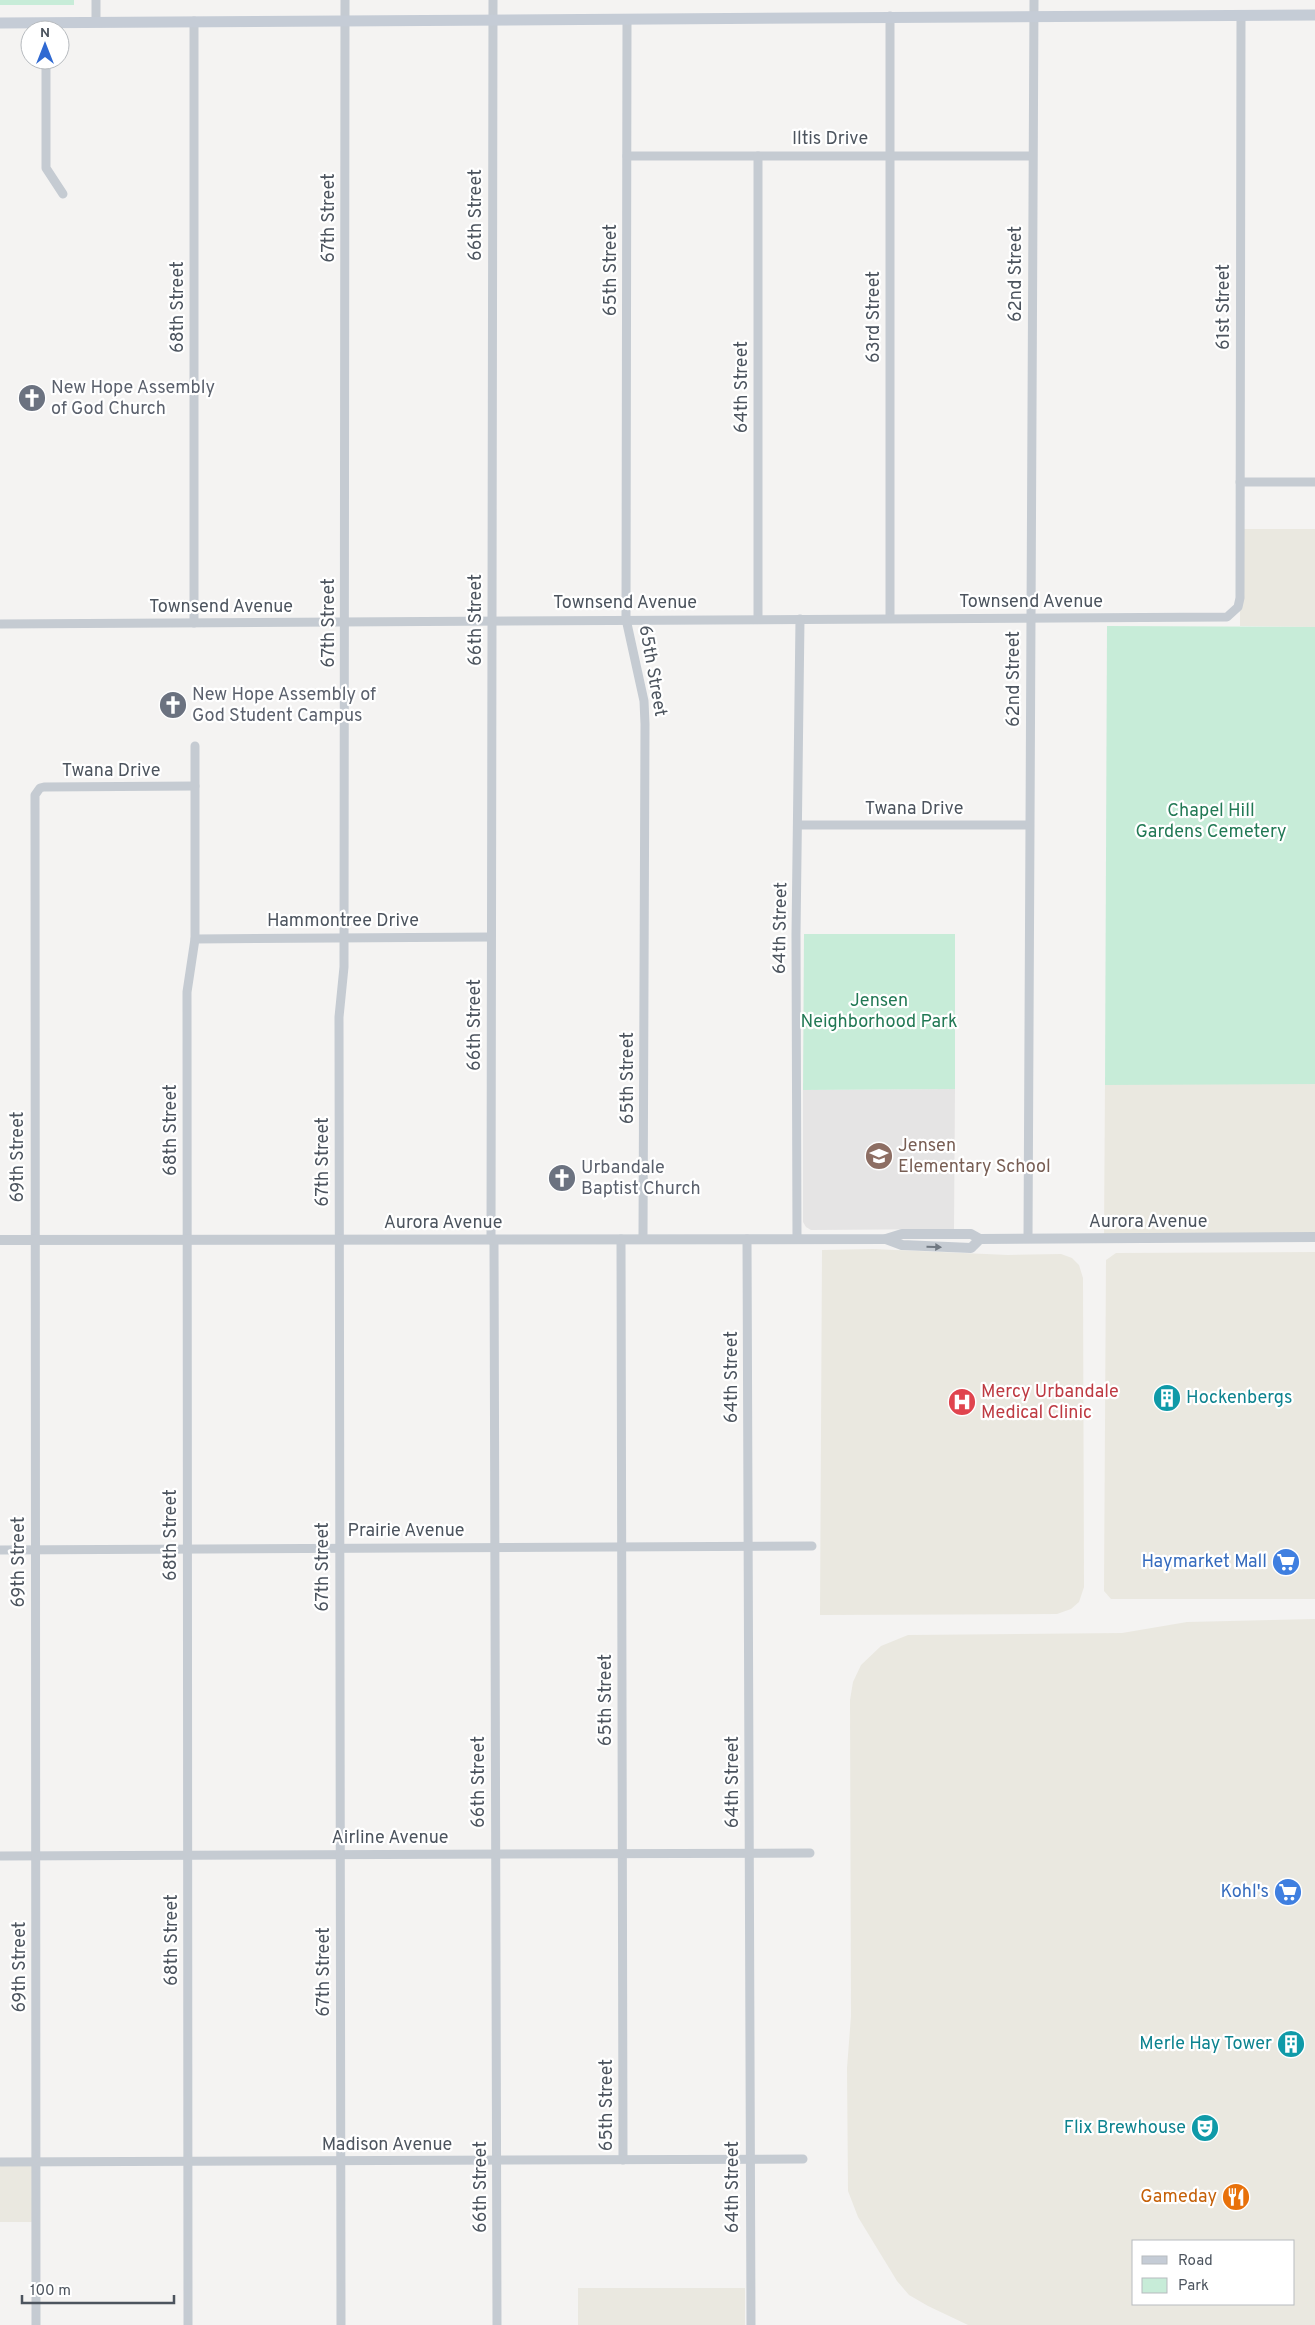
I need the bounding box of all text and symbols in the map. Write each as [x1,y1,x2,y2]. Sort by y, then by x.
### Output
north arrow [20,20,70,70]
text: N [40,25,50,42]
street label: Iltis Drive [792,128,868,151]
street label: 66th Street [465,169,488,261]
street label: 67th Street [318,173,341,263]
street label: 65th Street [600,224,623,316]
street label: 62nd Street [1005,226,1028,322]
street label: 68th Street [167,261,190,353]
street label: 61st Street [1213,264,1236,350]
street label: 63rd Street [863,271,886,363]
street label: 64th Street [731,341,754,433]
place label: New Hope Assembly of God Church [51,377,215,421]
church icon: New Hope Assembly of God Church [17,383,47,413]
street label: 66th Street [465,574,488,666]
street label: 67th Street [318,578,341,668]
street label: Townsend Avenue [959,591,1103,614]
street label: Townsend Avenue [553,592,697,615]
street label: Townsend Avenue [149,596,293,619]
street label: 65th Street [633,624,671,718]
street label: 62nd Street [1003,631,1026,727]
place label: New Hope Assembly of God Student Campus [192,684,376,728]
church icon: New Hope Assembly of God Student Campus [158,690,188,720]
street label: Twana Drive [62,760,160,783]
street label: Twana Drive [865,798,963,821]
park label: Chapel Hill Gardens Cemetery [1135,800,1287,844]
street label: 64th Street [769,882,793,974]
street label: Hammontree Drive [267,910,419,933]
street label: 66th Street [464,979,487,1071]
park label: Jensen Neighborhood Park [800,990,958,1034]
street label: 65th Street [617,1032,640,1124]
street label: 68th Street [160,1084,183,1176]
street label: 69th Street [7,1111,30,1203]
street label: 67th Street [312,1117,335,1207]
place label: Jensen Elementary School [898,1135,1051,1179]
school or university icon: Jensen Elementary School [864,1141,894,1171]
place label: Urbandale Baptist Church [581,1157,701,1201]
church icon: Urbandale Baptist Church [547,1163,577,1193]
street label: Aurora Avenue [1089,1211,1207,1234]
street label: Aurora Avenue [384,1212,502,1235]
one-way arrow [926,1243,942,1251]
street label: 64th Street [721,1331,744,1423]
place label: Mercy Urbandale Medical Clinic [981,1381,1119,1425]
building icon: Hockenbergs [1152,1383,1182,1413]
hospital icon: Mercy Urbandale Medical Clinic [947,1387,977,1417]
place label: Hockenbergs [1186,1387,1292,1410]
street label: 68th Street [160,1489,183,1581]
street label: 69th Street [8,1516,31,1608]
street label: Prairie Avenue [348,1520,464,1543]
street label: 67th Street [312,1522,335,1612]
supermarket icon: Haymarket Mall [1271,1547,1301,1577]
place label: Haymarket Mall [1141,1551,1267,1574]
street label: 65th Street [595,1654,618,1746]
street label: 66th Street [468,1736,491,1828]
street label: 64th Street [722,1736,745,1828]
street label: Airline Avenue [332,1827,448,1850]
supermarket icon: Kohl's [1273,1877,1303,1907]
place label: Kohl's [1220,1881,1269,1904]
street label: 68th Street [161,1894,184,1986]
street label: 69th Street [9,1921,32,2013]
street label: 67th Street [313,1927,336,2017]
building icon: Merle Hay Tower [1276,2029,1306,2059]
place label: Merle Hay Tower [1139,2033,1272,2056]
street label: 65th Street [596,2059,619,2151]
theatre icon: Flix Brewhouse [1190,2113,1220,2143]
place label: Flix Brewhouse [1064,2117,1186,2140]
street label: Madison Avenue [322,2134,452,2157]
street label: 66th Street [470,2141,493,2233]
street label: 64th Street [722,2141,745,2233]
restaurant icon: Gameday [1221,2182,1251,2212]
place label: Gameday [1140,2186,1217,2209]
legend [1132,2240,1295,2305]
text: Road [1178,2252,1213,2271]
scale bar [22,2272,175,2304]
text: Park [1178,2277,1209,2296]
text: 100 m [30,2282,71,2301]

